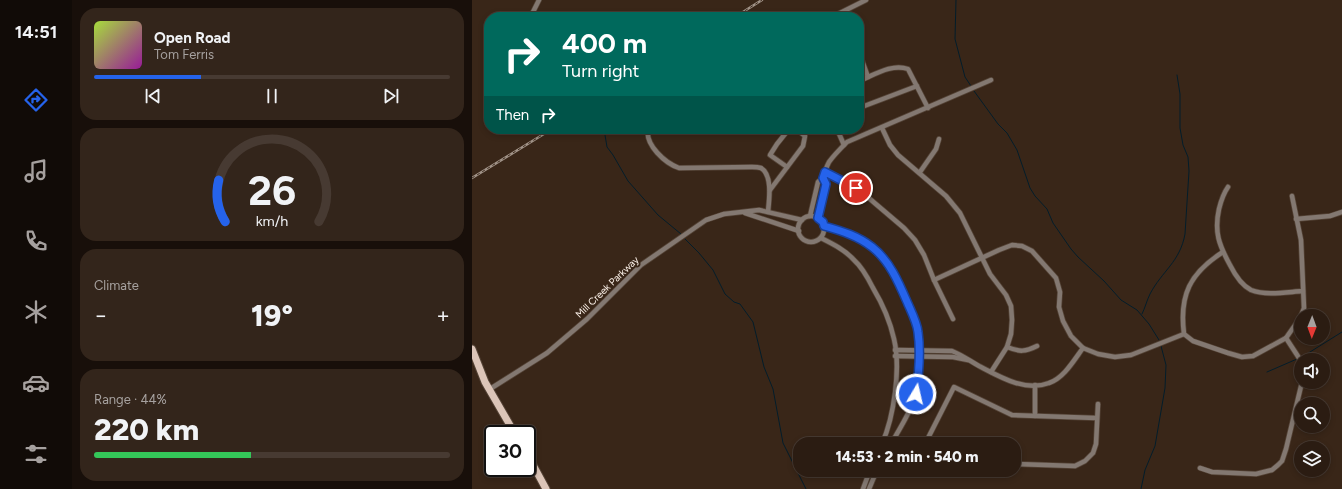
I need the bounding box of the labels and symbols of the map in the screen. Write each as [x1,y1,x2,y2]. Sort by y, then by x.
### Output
pin [839,171,873,205]
street label: Mill Creek Parkway [572,253,642,321]
north arrow [1294,309,1330,345]
position arrow [895,373,937,415]
speed limit sign: 30 [484,425,536,477]

